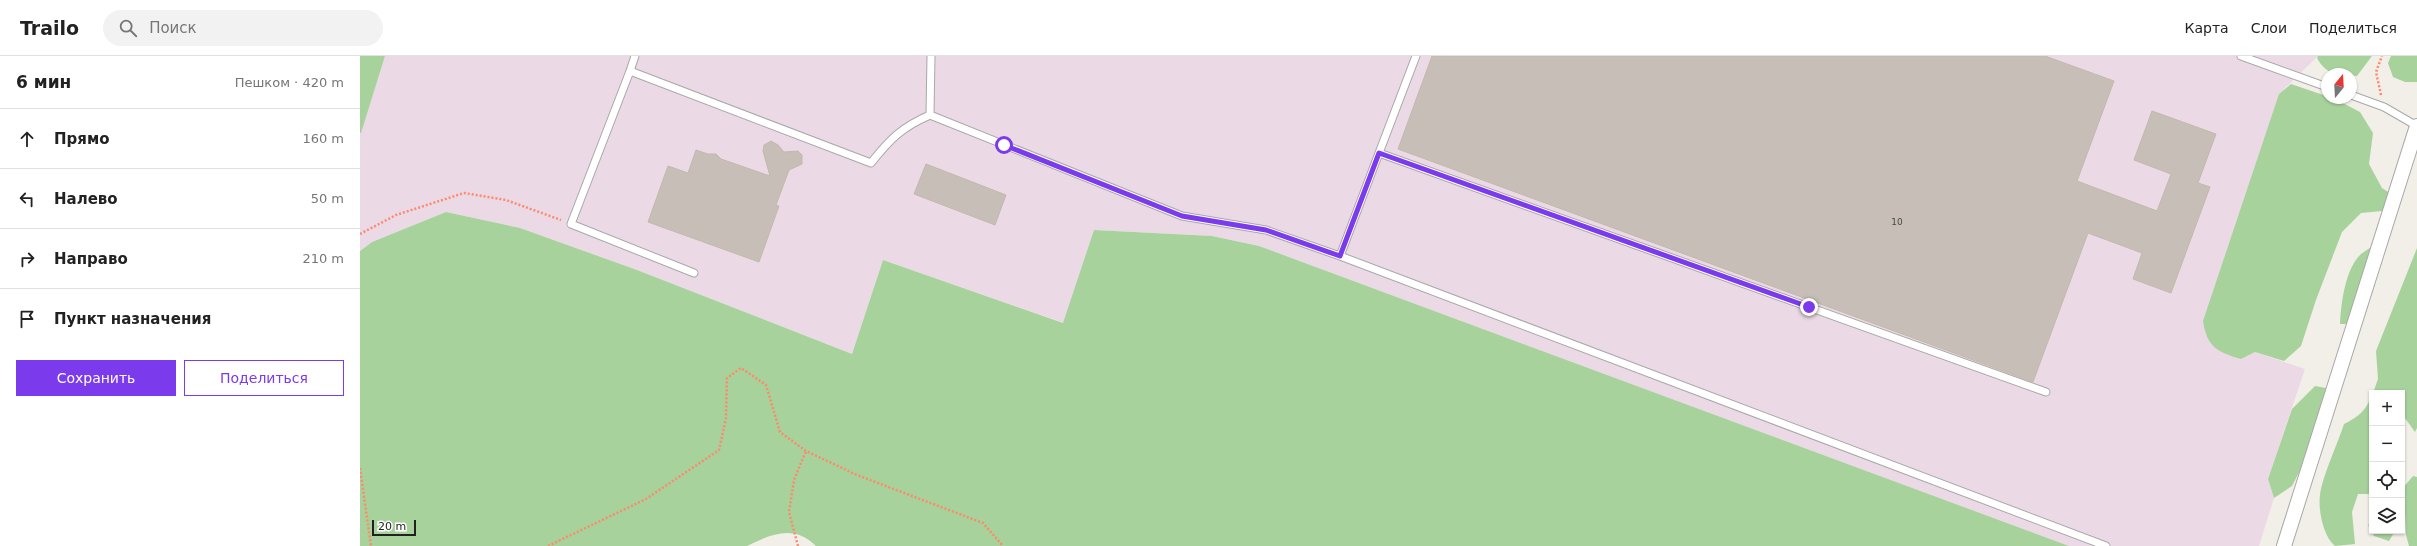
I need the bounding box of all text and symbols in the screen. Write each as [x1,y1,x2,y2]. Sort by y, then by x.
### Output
search box [103,10,383,46]
text: Trailo [20,17,79,39]
icon: search [117,17,139,39]
text: Поиск [149,19,197,37]
text: Карта [2185,20,2229,36]
text: Слои [2251,20,2287,36]
text: Поделиться [2309,20,2397,36]
north arrow [2321,68,2357,104]
text: 6 мин [16,72,71,92]
text: Пешком · 420 m [235,75,344,90]
icon: ahead [16,128,38,150]
text: Прямо [54,130,110,148]
text: 160 m [302,131,344,146]
route start [995,136,1013,154]
icon: left [16,188,38,210]
text: Налево [54,190,118,208]
text: 50 m [311,191,344,206]
house number: 10 [1891,217,1903,227]
icon: right [16,248,38,270]
text: Направо [54,250,128,268]
text: 210 m [302,251,344,266]
route end [1800,298,1818,316]
icon: arrive [16,308,38,330]
text: Пункт назначения [54,310,211,328]
button: Сохранить [16,360,176,396]
button: Поделиться [184,360,344,396]
map controls [2369,390,2405,534]
button: + [2369,390,2405,426]
button: − [2369,426,2405,462]
button: locate [2369,462,2405,498]
button: layers [2369,498,2405,534]
scale bar [372,518,416,537]
text: 20 m [378,520,406,533]

